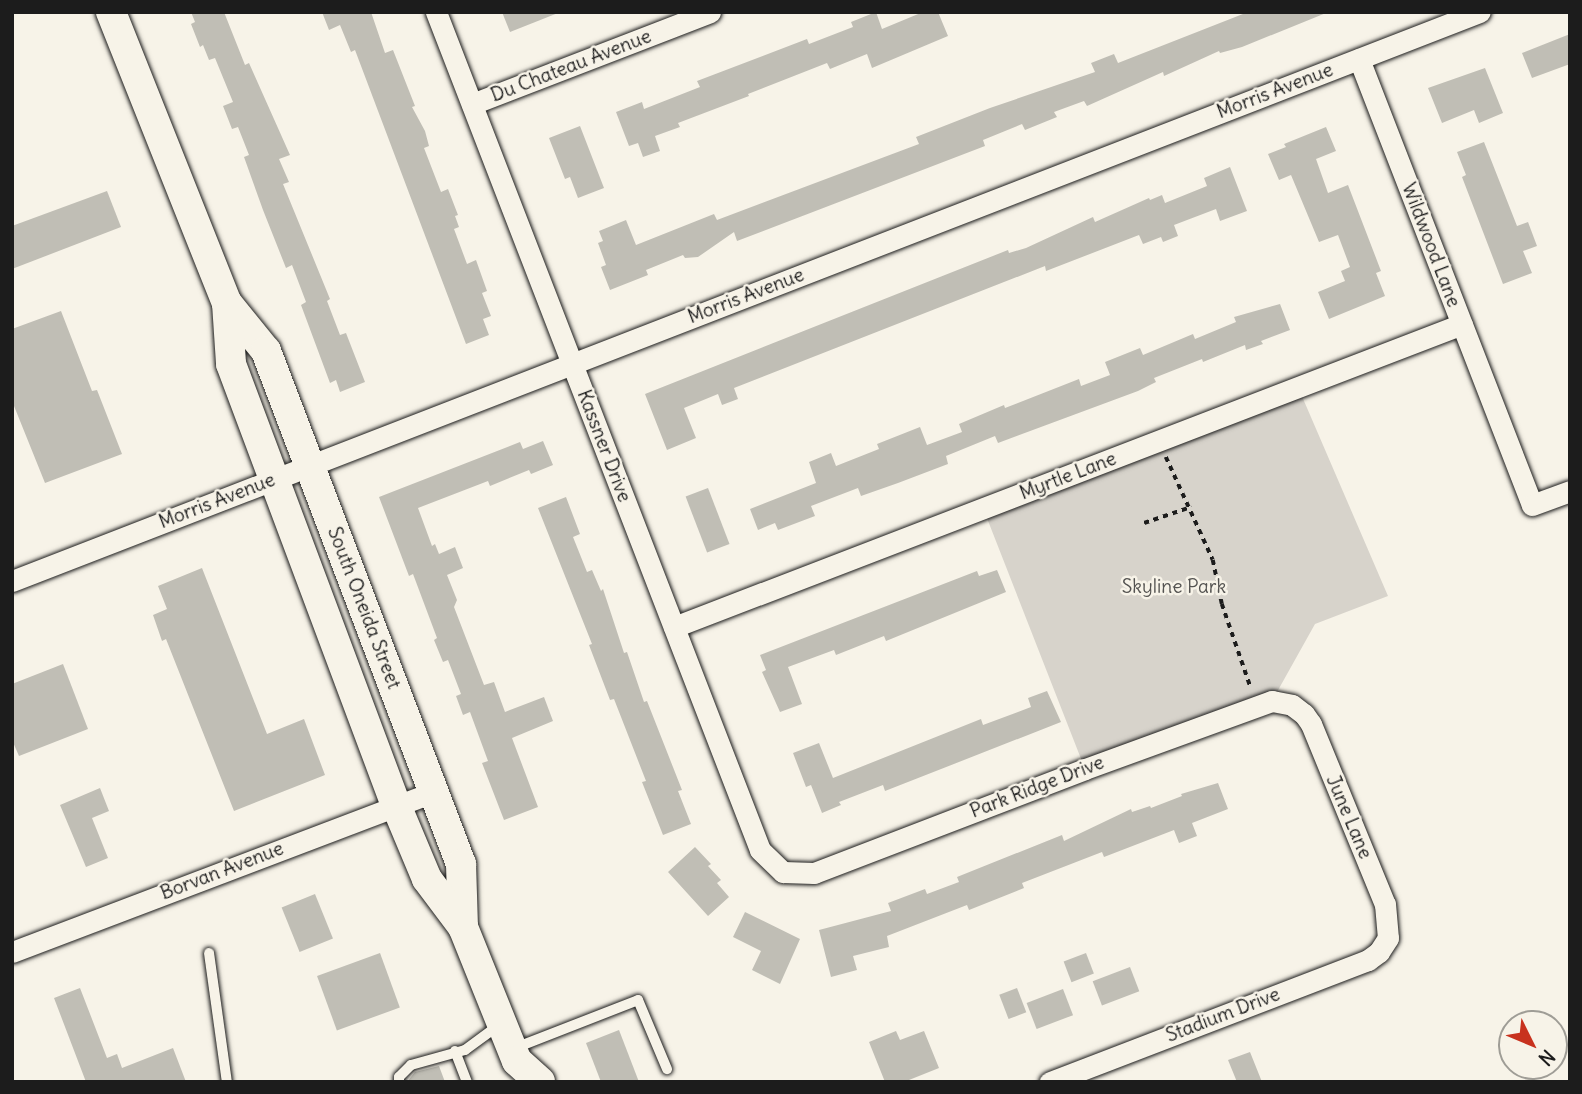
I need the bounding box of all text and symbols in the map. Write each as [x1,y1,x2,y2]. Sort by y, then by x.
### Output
street label: Du Chateau Avenue [488,25,654,107]
street label: Morris Avenue [1214,58,1336,124]
street label: Wildwood Lane [1397,180,1465,310]
street label: Morris Avenue [685,263,807,329]
street label: Kassner Drive [572,387,636,505]
street label: Myrtle Lane [1017,447,1119,505]
street label: Morris Avenue [156,468,278,534]
street label: South Oneida Street [323,524,405,692]
park label: Skyline Park [1122,576,1226,598]
street label: Park Ridge Drive [967,751,1107,823]
street label: June Lane [1321,772,1377,862]
street label: Borvan Avenue [157,837,287,905]
street label: Stadium Drive [1163,983,1283,1047]
north arrow [1498,1010,1568,1080]
text: N [1534,1045,1560,1071]

